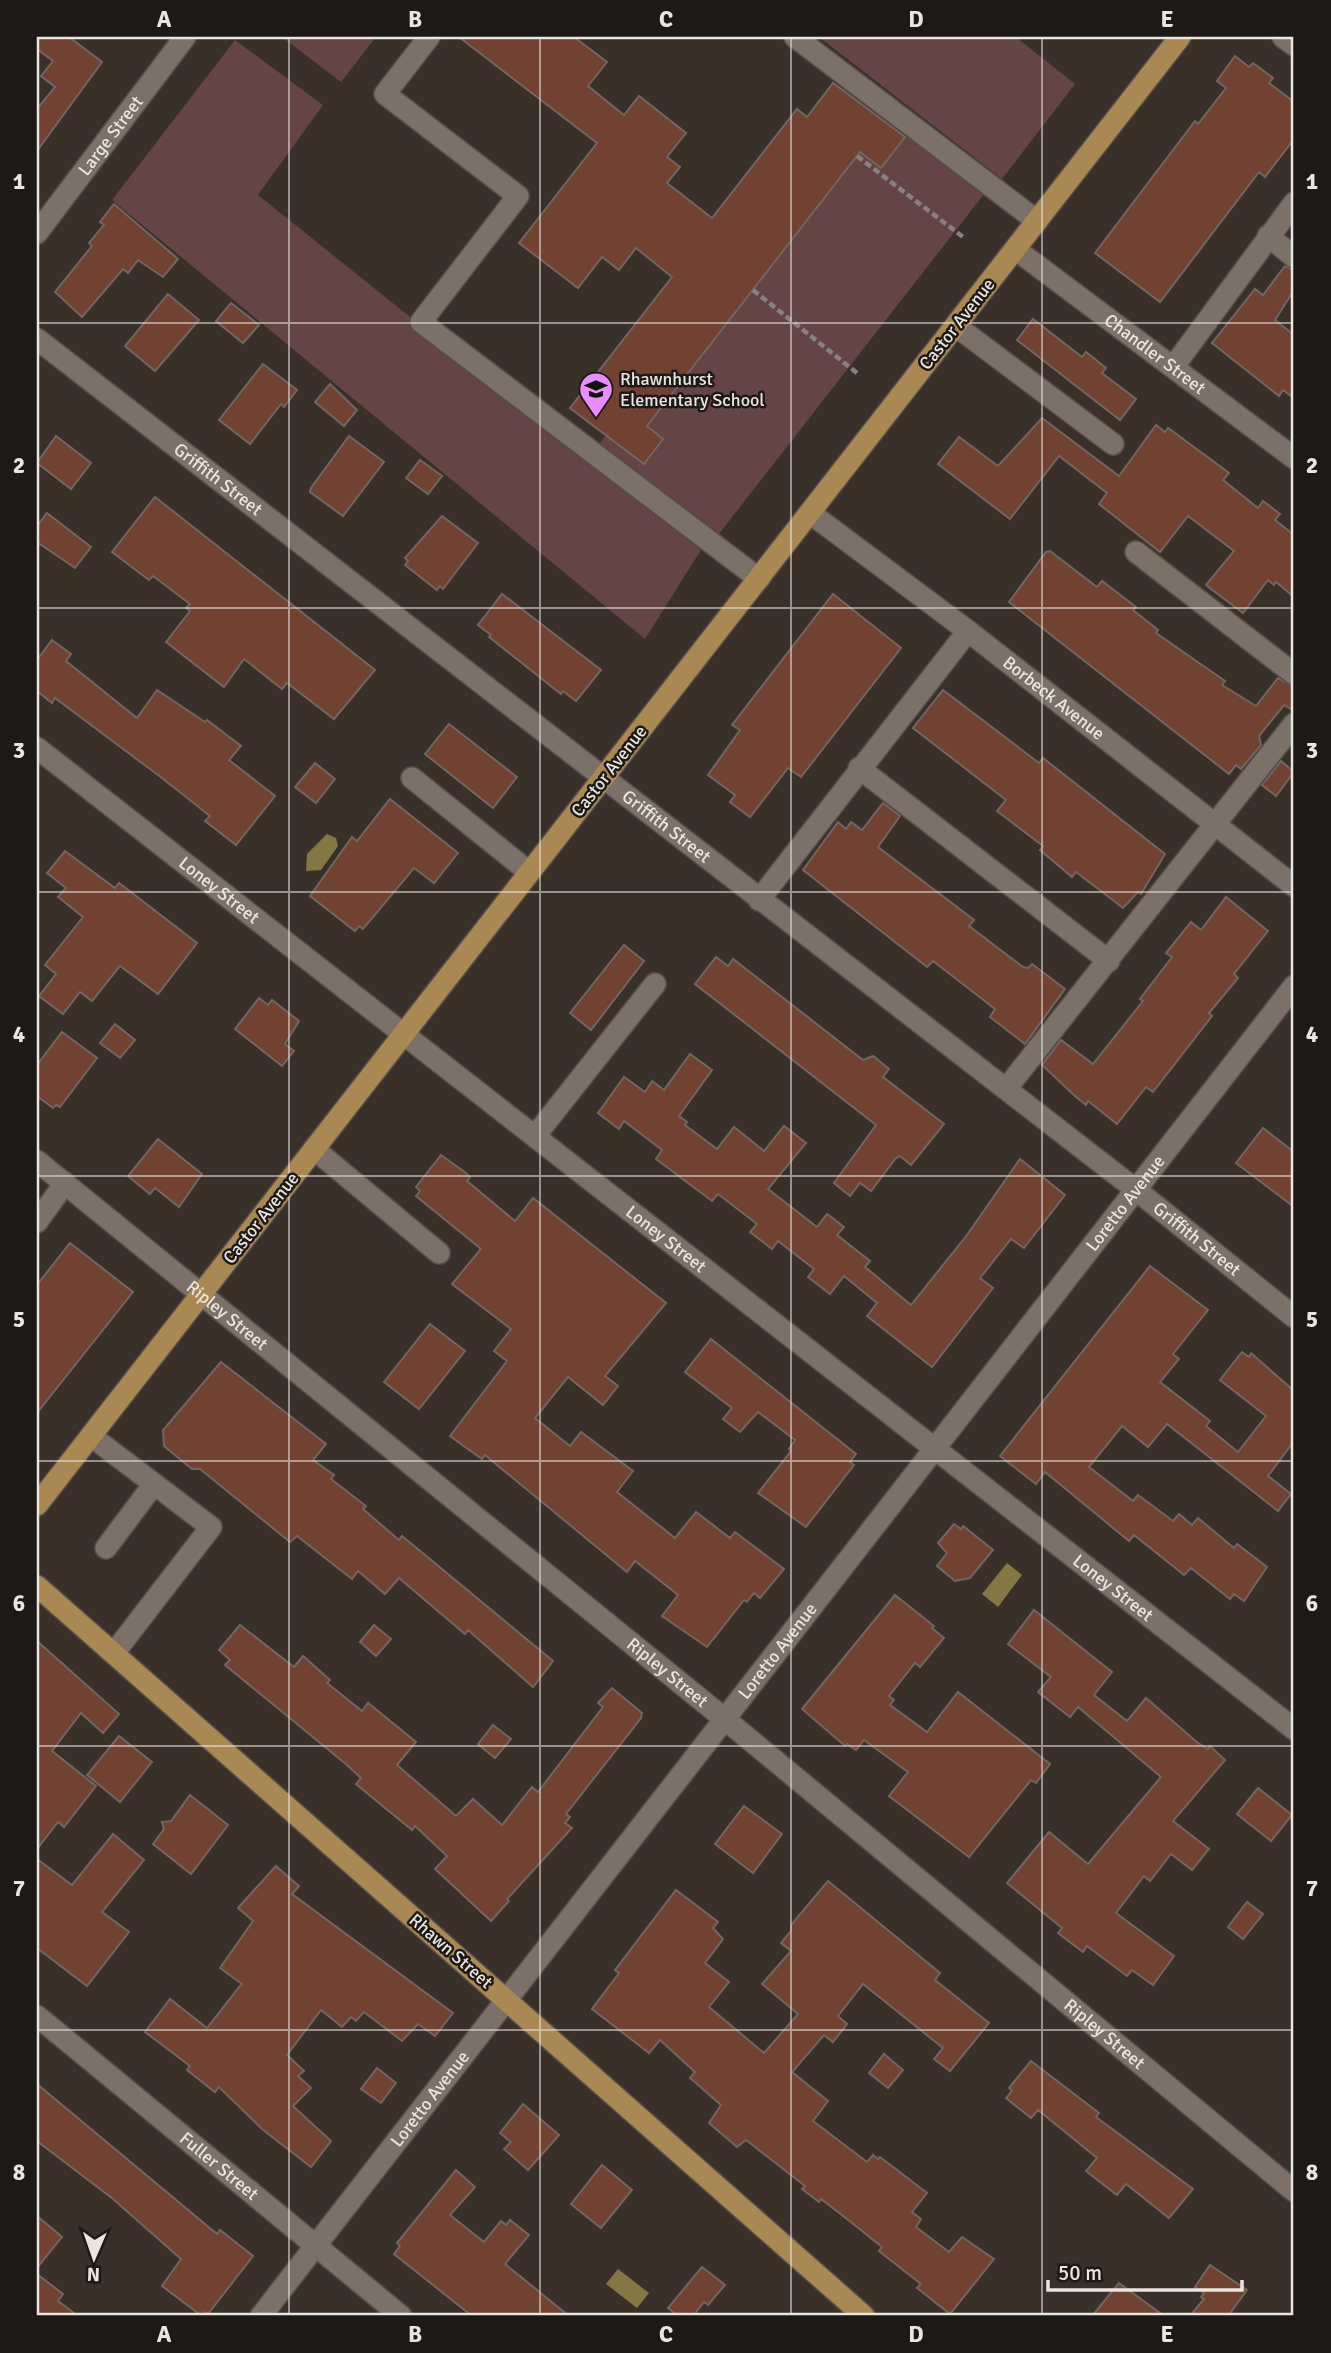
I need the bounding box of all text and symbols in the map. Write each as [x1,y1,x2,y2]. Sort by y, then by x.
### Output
text: A [157,5,172,34]
text: B [408,5,422,34]
text: C [659,5,673,34]
text: D [908,5,924,34]
text: E [1160,5,1174,34]
street label: Large Street [73,91,148,180]
text: 1 [13,167,25,196]
text: 1 [1306,167,1318,196]
street label: Castor Avenue [914,274,1000,374]
street label: Chandler Street [1100,309,1210,399]
place label: Rhawnhurst Elementary School [620,368,765,411]
school or university icon: Rhawnhurst Elementary School [577,370,615,419]
street label: Griffith Street [169,438,267,520]
text: 2 [13,451,25,480]
text: 2 [1306,451,1318,480]
street label: Borbeck Avenue [998,651,1109,745]
street label: Castor Avenue [566,721,652,821]
text: 3 [13,736,25,765]
text: 3 [1306,736,1318,765]
street label: Griffith Street [618,785,715,867]
street label: Loney Street [174,852,264,928]
text: 4 [13,1020,25,1049]
text: 4 [1306,1020,1318,1049]
street label: Loretto Avenue [1081,1151,1169,1256]
street label: Castor Avenue [218,1168,304,1268]
street label: Griffith Street [1149,1197,1245,1281]
street label: Loney Street [621,1201,711,1277]
street label: Ripley Street [182,1276,272,1355]
text: 5 [13,1305,25,1334]
text: 5 [1306,1305,1318,1334]
street label: Loney Street [1068,1550,1158,1626]
text: 6 [13,1589,25,1618]
text: 6 [1306,1589,1318,1618]
street label: Loretto Avenue [733,1599,822,1703]
street label: Ripley Street [622,1633,713,1712]
text: 7 [13,1874,25,1903]
text: 7 [1306,1874,1318,1903]
street label: Rhawn Street [405,1909,497,1993]
street label: Ripley Street [1060,1994,1149,2074]
street label: Loretto Avenue [385,2046,474,2151]
street label: Fuller Street [175,2127,263,2205]
text: 8 [13,2158,25,2187]
text: 8 [1306,2158,1318,2187]
north arrow [60,2224,130,2294]
scale bar [1048,2248,1242,2292]
text: 50 m [1058,2260,1102,2286]
text: N [86,2262,100,2286]
text: A [157,2320,172,2349]
text: B [408,2320,422,2349]
text: C [659,2320,673,2349]
text: D [908,2320,924,2349]
text: E [1160,2320,1174,2349]

